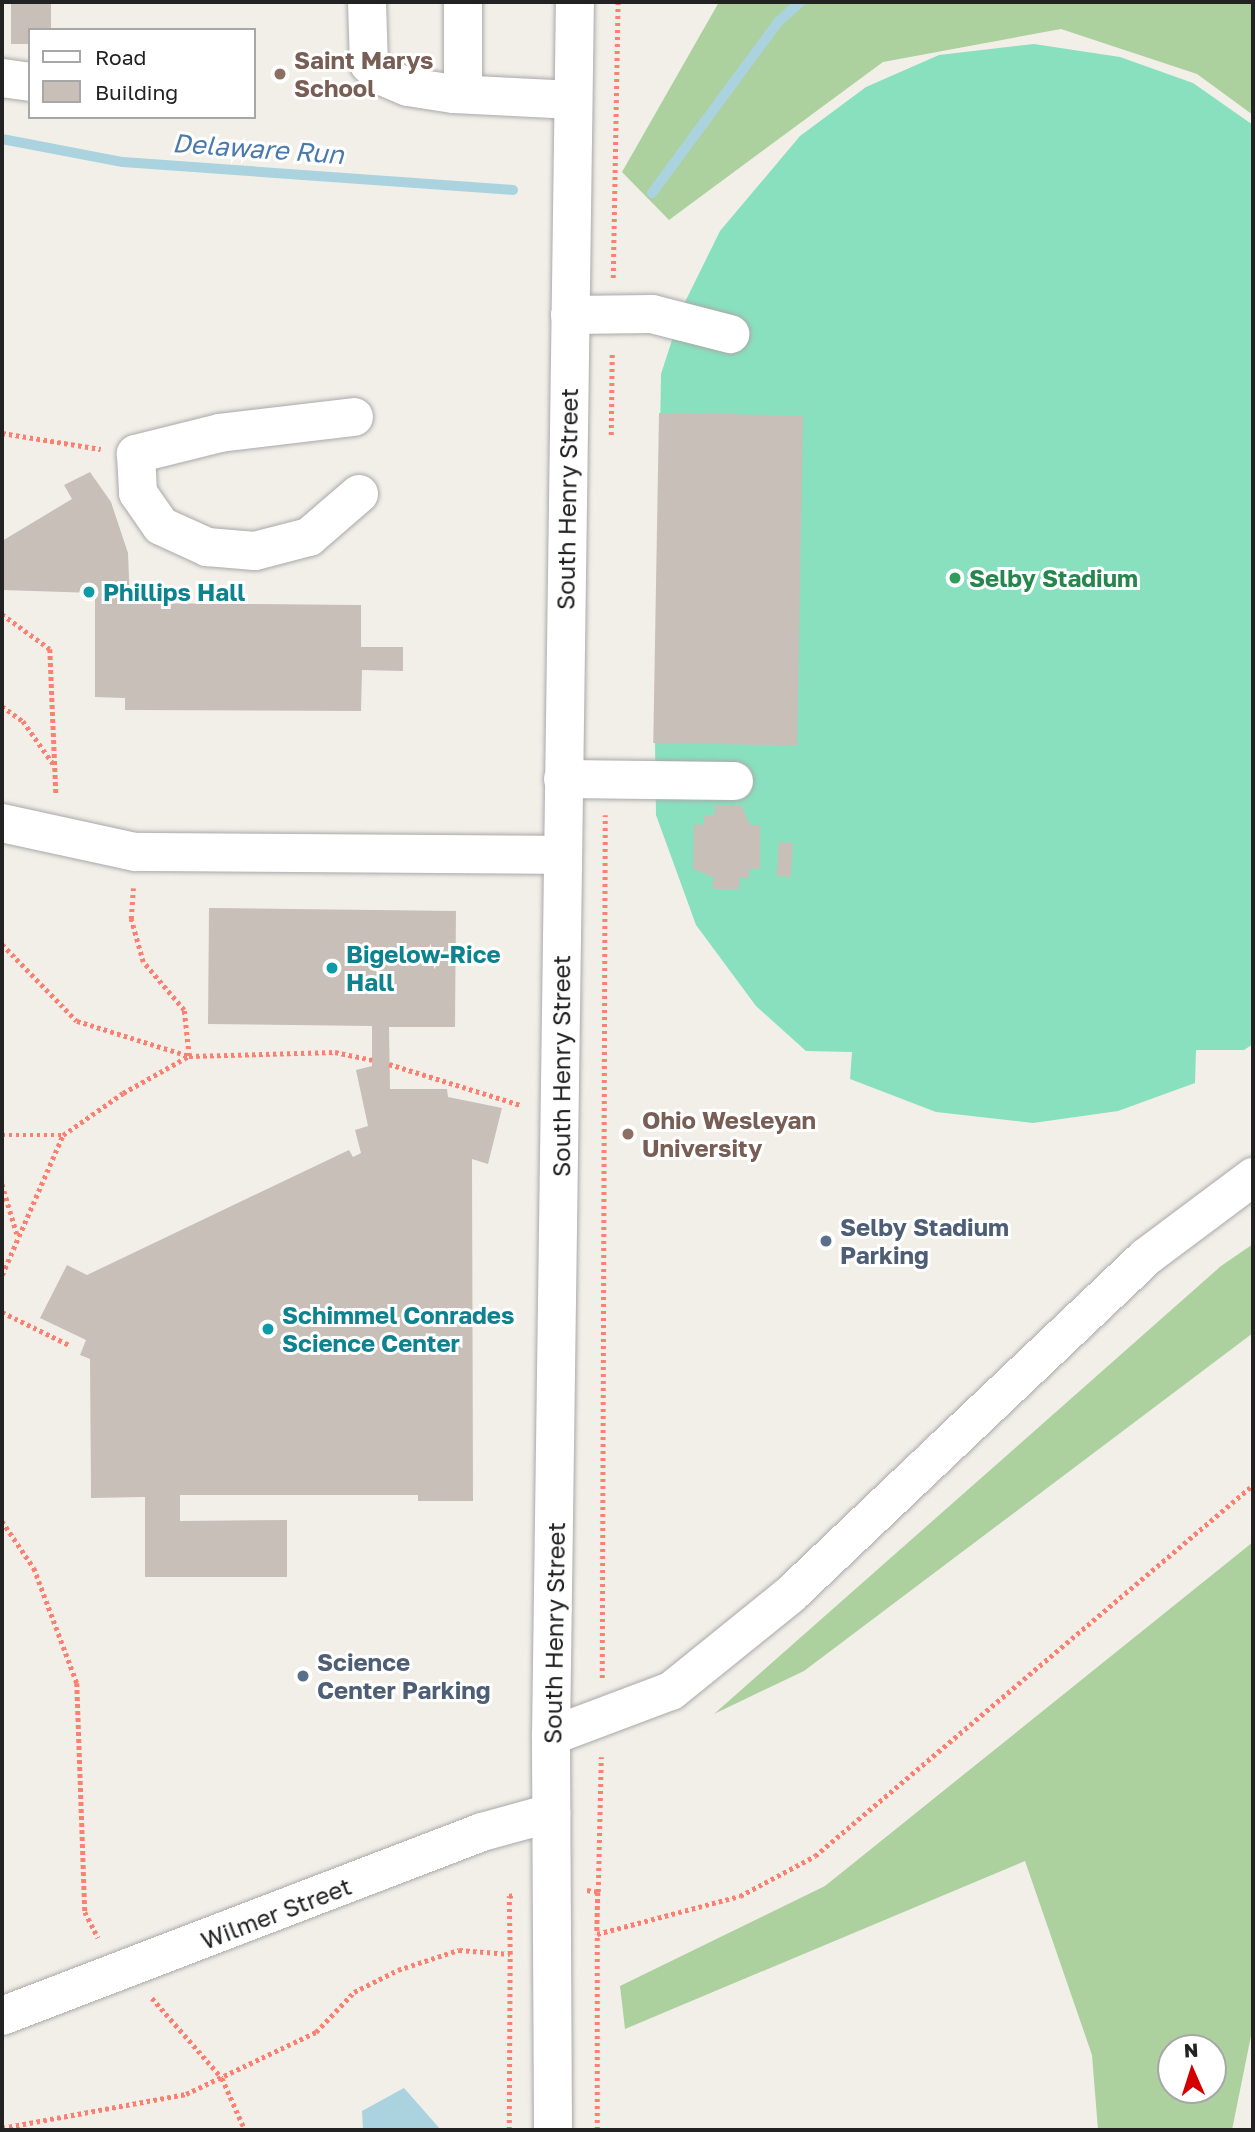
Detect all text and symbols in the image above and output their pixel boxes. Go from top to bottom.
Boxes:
legend [28,28,256,119]
text: Road [95,44,146,70]
place label: Saint Marys School [294,46,434,102]
marker: Saint Marys School [272,66,288,82]
text: Building [95,79,178,105]
water label: Delaware Run [171,127,345,171]
street label: South Henry Street [551,388,583,610]
place label: Selby Stadium [969,564,1138,592]
marker: Selby Stadium [947,570,963,586]
place label: Phillips Hall [103,578,245,606]
marker: Phillips Hall [81,584,97,600]
place label: Bigelow-Rice Hall [346,940,501,996]
street label: South Henry Street [547,955,575,1177]
marker: Bigelow-Rice Hall [324,960,340,976]
place label: Ohio Wesleyan University [642,1106,816,1162]
marker: Ohio Wesleyan University [620,1126,636,1142]
place label: Selby Stadium Parking [840,1213,1009,1269]
marker: Selby Stadium Parking [818,1233,834,1249]
place label: Schimmel Conrades Science Center [282,1301,514,1357]
marker: Schimmel Conrades Science Center [260,1321,276,1337]
street label: South Henry Street [538,1522,570,1744]
place label: Science Center Parking [317,1648,491,1704]
marker: Science Center Parking [295,1668,311,1684]
street label: Wilmer Street [197,1871,355,1955]
north arrow [1157,2034,1227,2104]
text: N [1183,2038,1199,2061]

